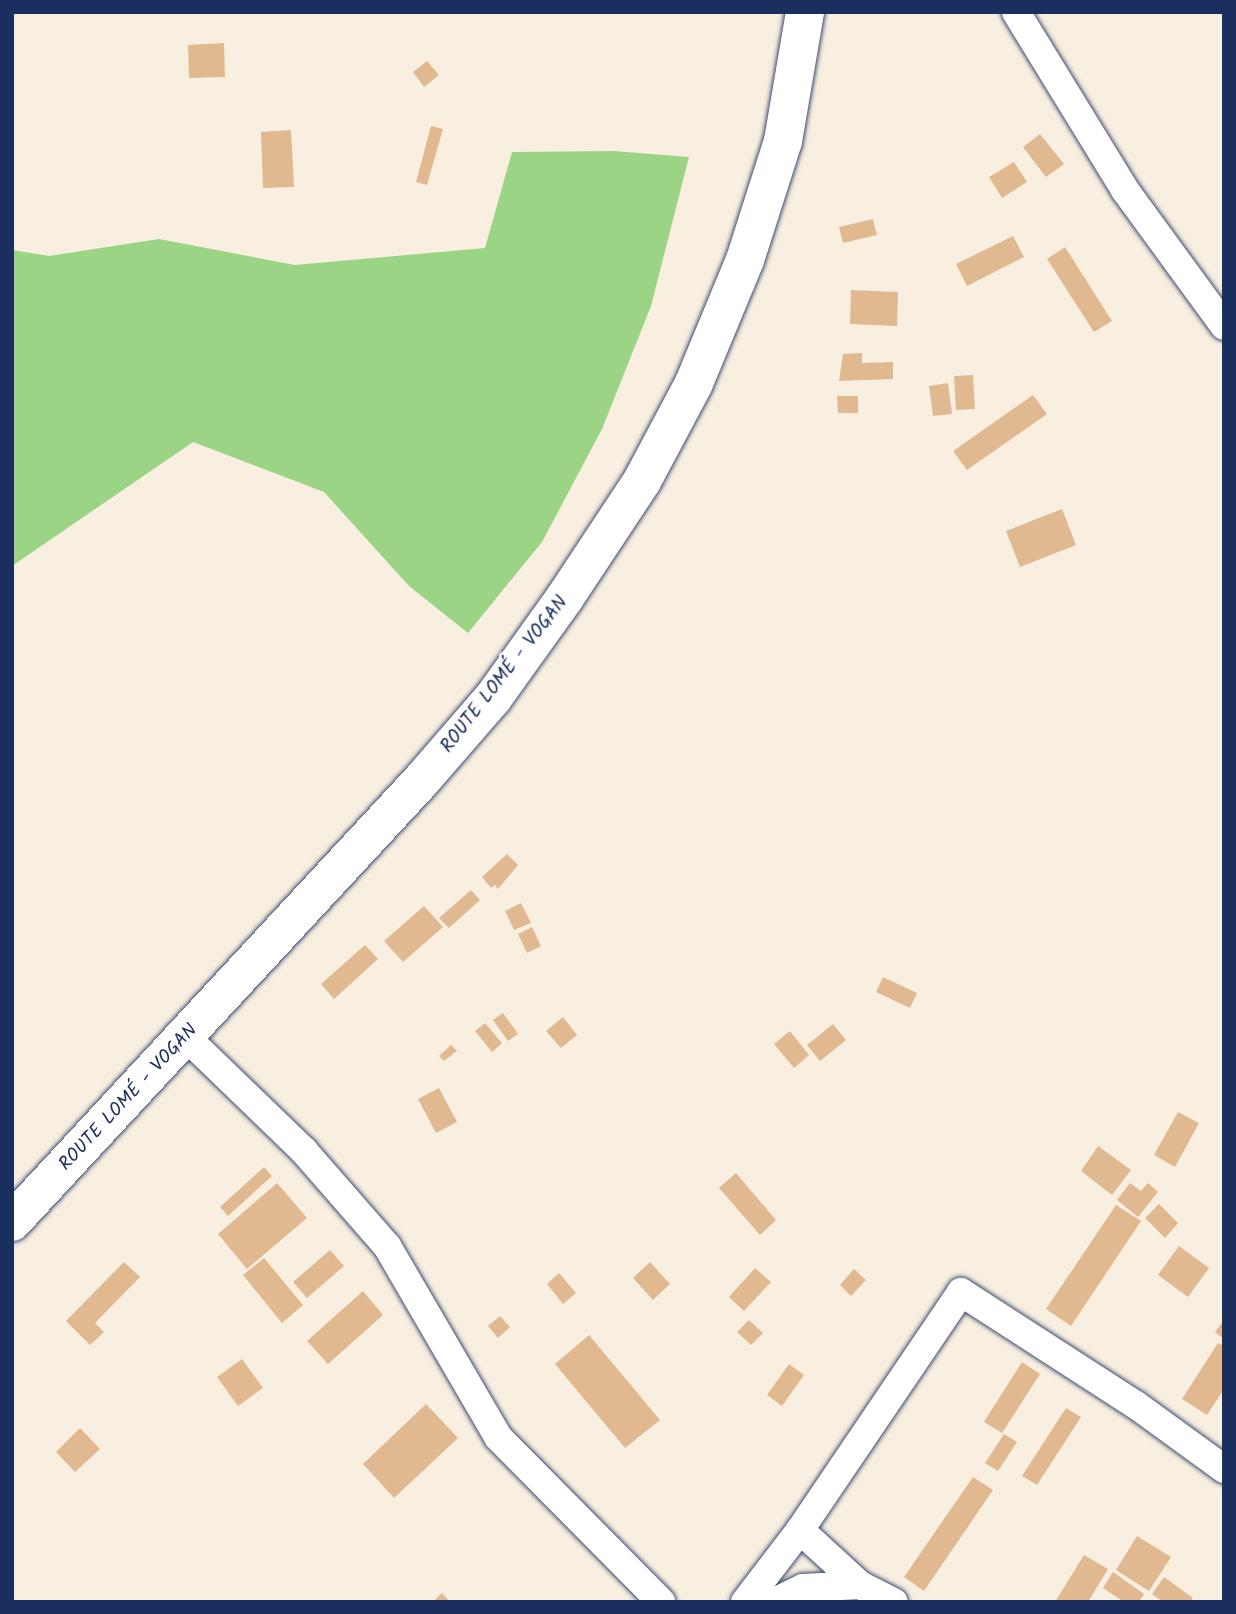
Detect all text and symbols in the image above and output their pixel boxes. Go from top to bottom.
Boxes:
street label: ROUTE LOMÉ - VOGAN [437,592,573,758]
street label: ROUTE LOMÉ - VOGAN [55,1020,203,1176]

